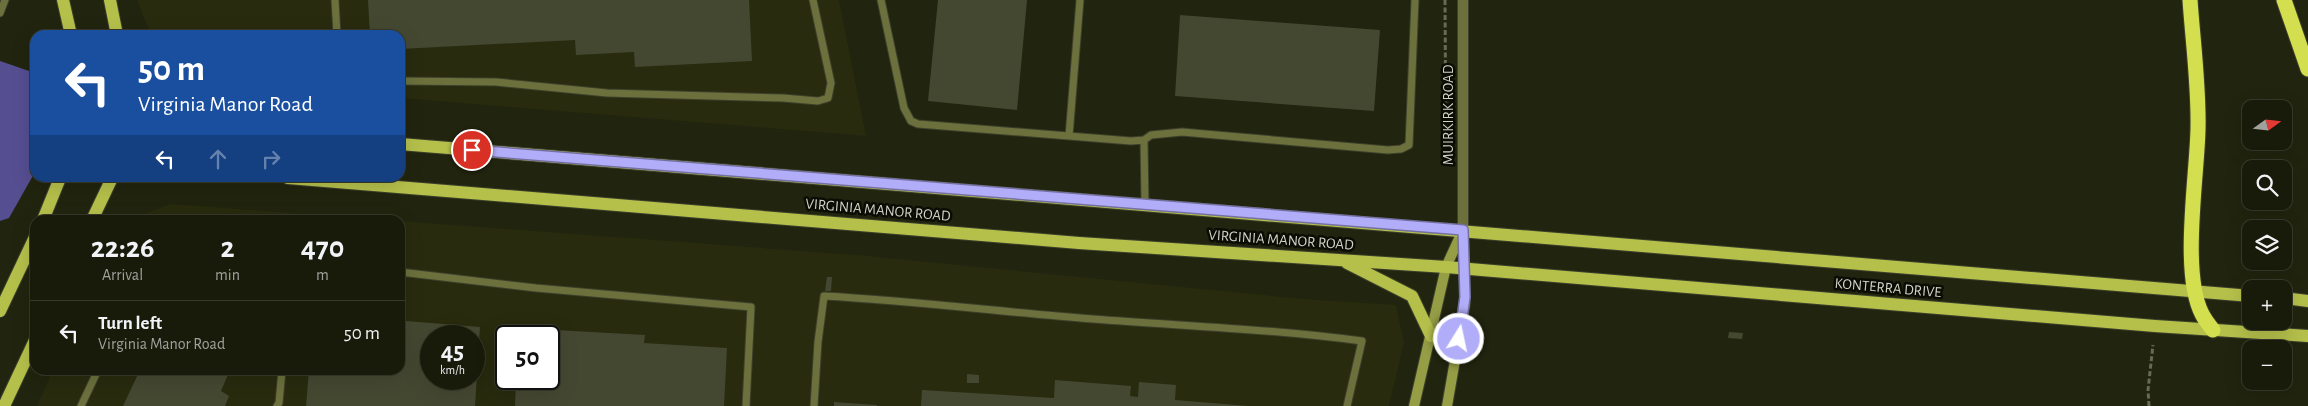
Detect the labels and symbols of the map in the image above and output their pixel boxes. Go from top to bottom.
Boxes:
street label: MUIRKIRK ROAD [1441,64,1456,165]
north arrow [2242,100,2292,150]
pin [451,129,493,171]
street label: VIRGINIA MANOR ROAD [805,196,952,224]
street label: VIRGINIA MANOR ROAD [1208,227,1355,253]
street label: KONTERRA DRIVE [1834,276,1942,300]
position arrow [1432,312,1484,364]
speed limit sign: 50 [495,325,560,390]

